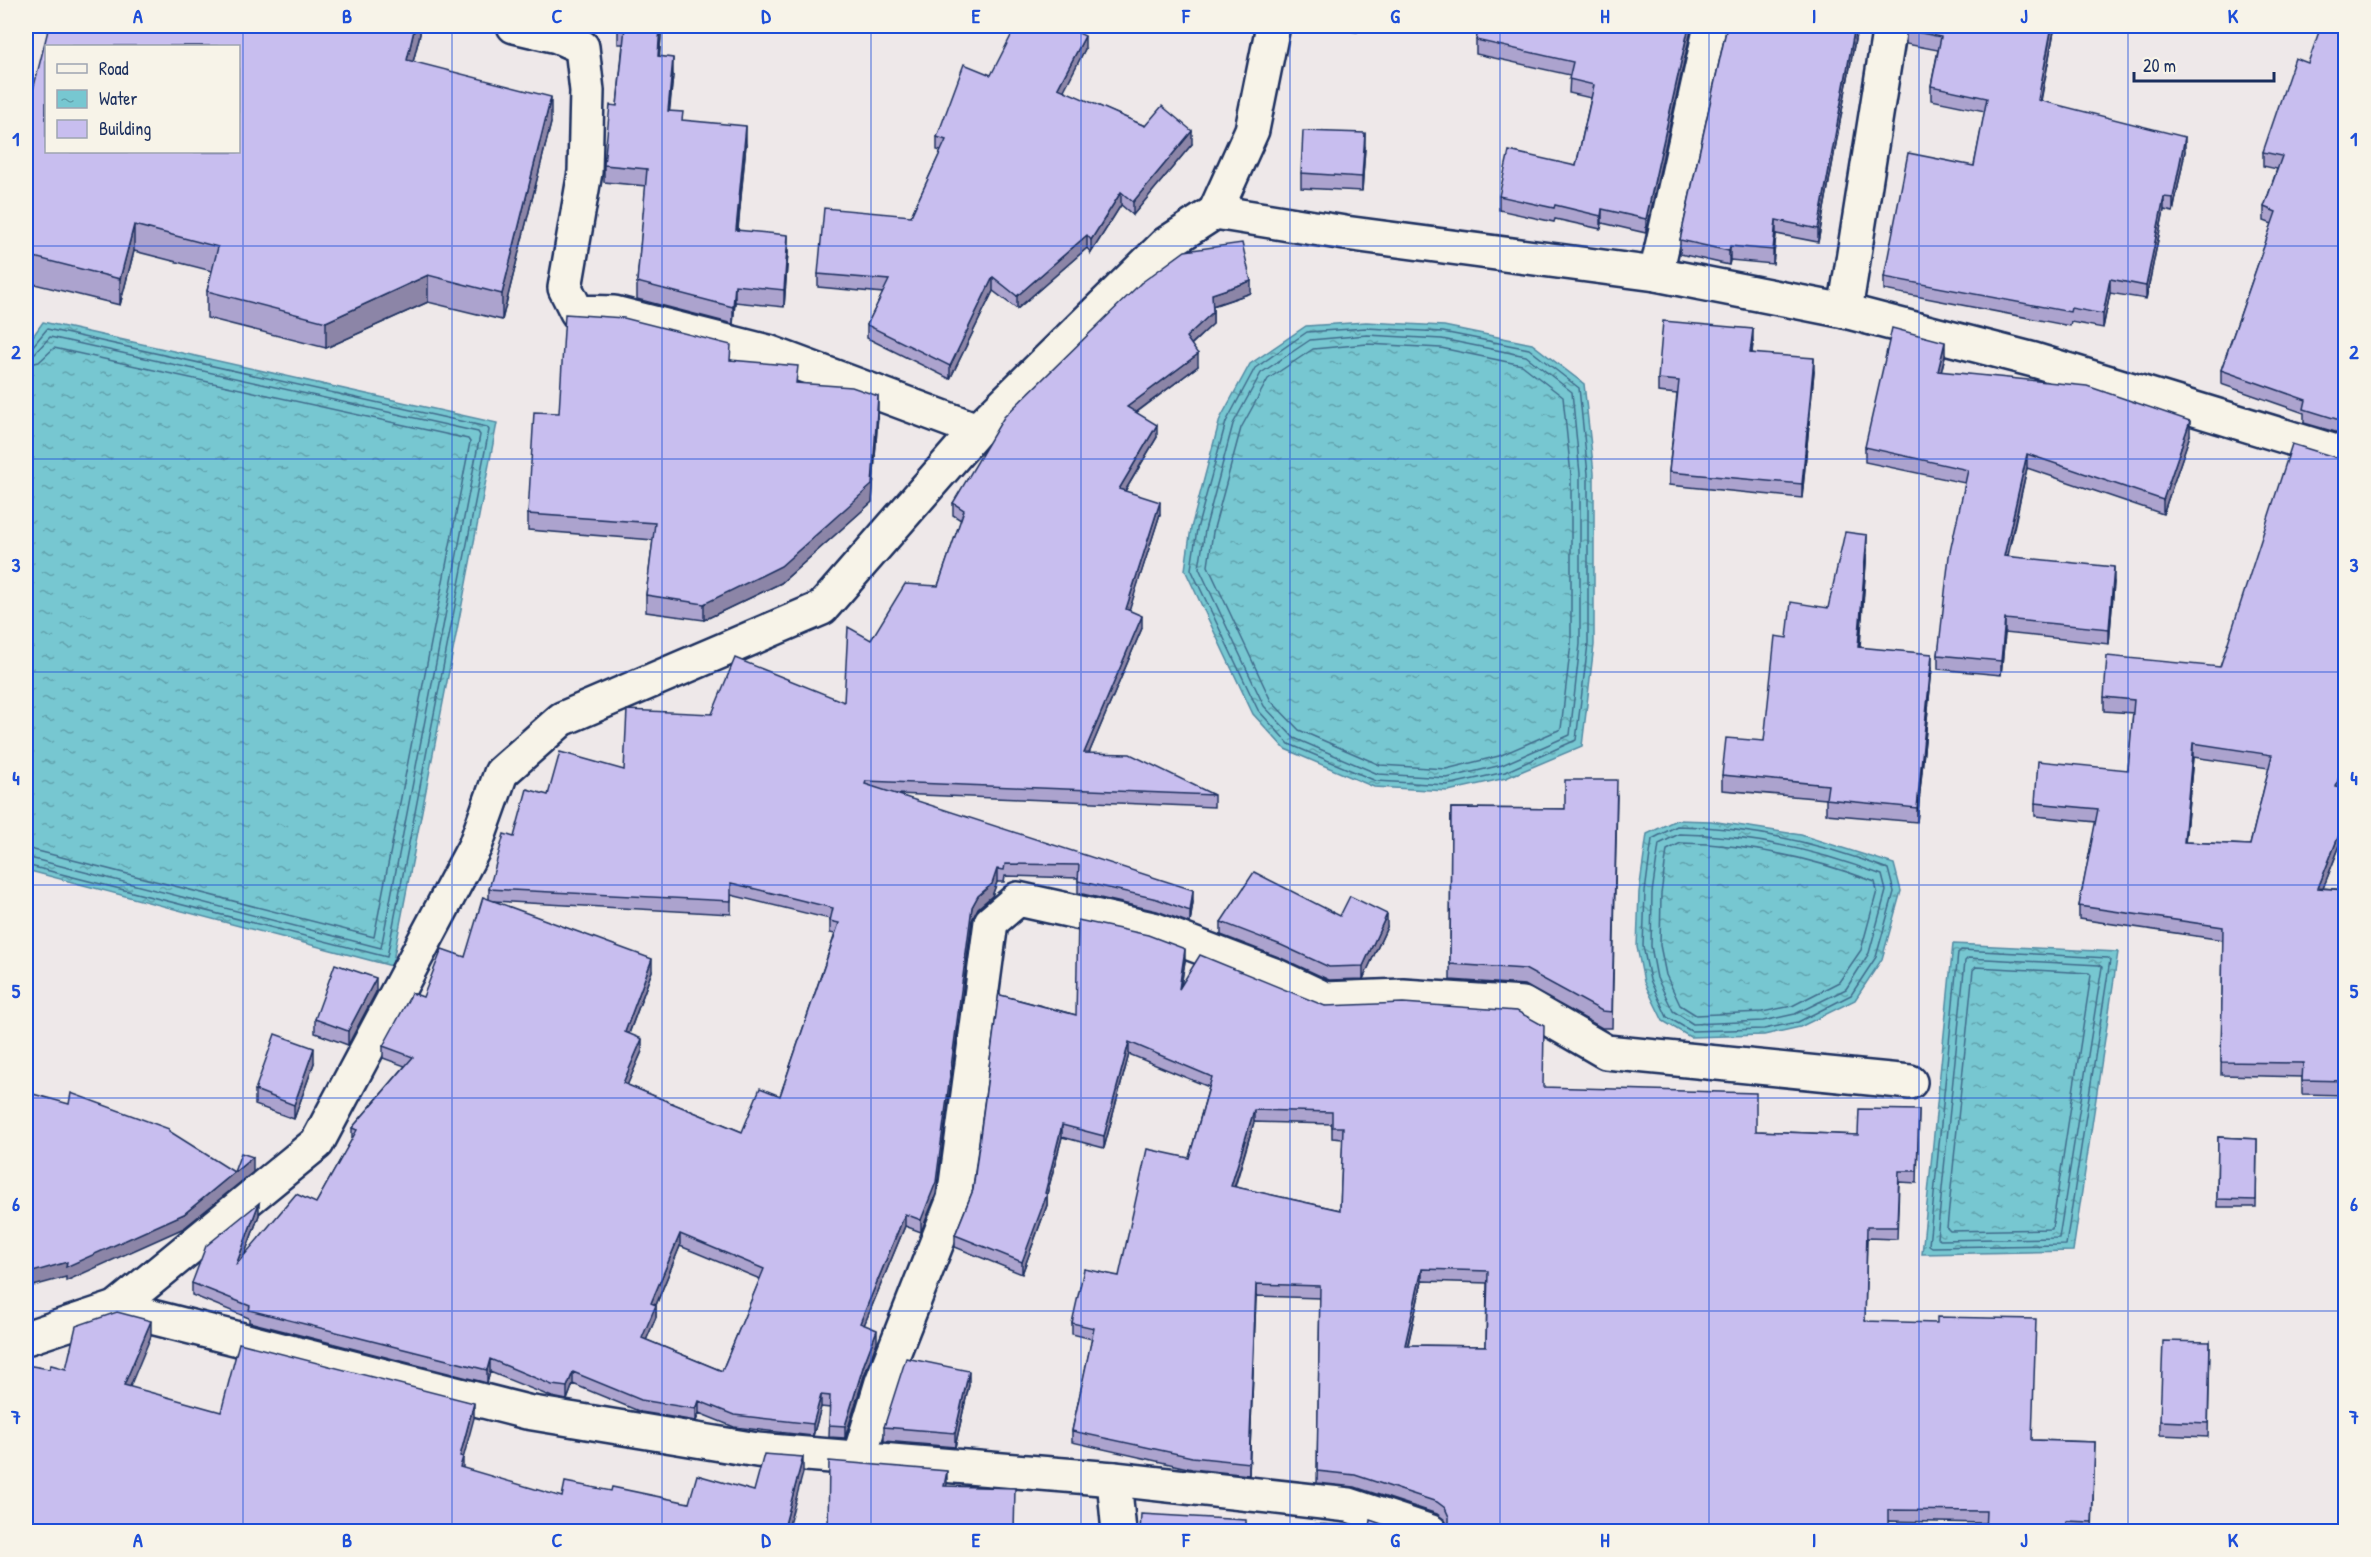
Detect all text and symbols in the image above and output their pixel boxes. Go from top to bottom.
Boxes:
text: A [133,2,143,29]
text: B [342,2,352,29]
text: C [552,2,563,29]
text: D [761,2,771,29]
text: E [972,2,981,29]
text: F [1181,2,1191,29]
text: G [1390,2,1400,29]
text: H [1600,2,1610,29]
text: I [1812,2,1816,29]
text: J [2020,2,2028,29]
text: K [2228,2,2239,29]
legend [45,45,240,153]
scale bar [2134,45,2274,83]
text: 20 m [2143,53,2176,78]
text: Road [99,56,129,81]
text: Water [99,86,137,111]
text: Building [99,116,151,141]
text: 1 [12,125,20,152]
text: 1 [2350,125,2358,152]
text: 2 [11,338,21,365]
text: 2 [2349,338,2359,365]
text: 3 [12,551,21,578]
text: 3 [2350,551,2359,578]
text: 4 [12,764,20,791]
text: 4 [2350,764,2358,791]
text: 5 [12,977,21,1004]
text: 5 [2350,977,2359,1004]
text: 6 [12,1190,20,1217]
text: 6 [2350,1190,2358,1217]
text: 7 [10,1403,21,1430]
text: 7 [2348,1403,2359,1430]
text: A [133,1526,143,1553]
text: B [342,1526,352,1553]
text: C [552,1526,563,1553]
text: D [761,1526,771,1553]
text: E [972,1526,981,1553]
text: F [1181,1526,1191,1553]
text: G [1390,1526,1400,1553]
text: H [1600,1526,1610,1553]
text: I [1812,1526,1816,1553]
text: J [2020,1526,2028,1553]
text: K [2228,1526,2239,1553]

